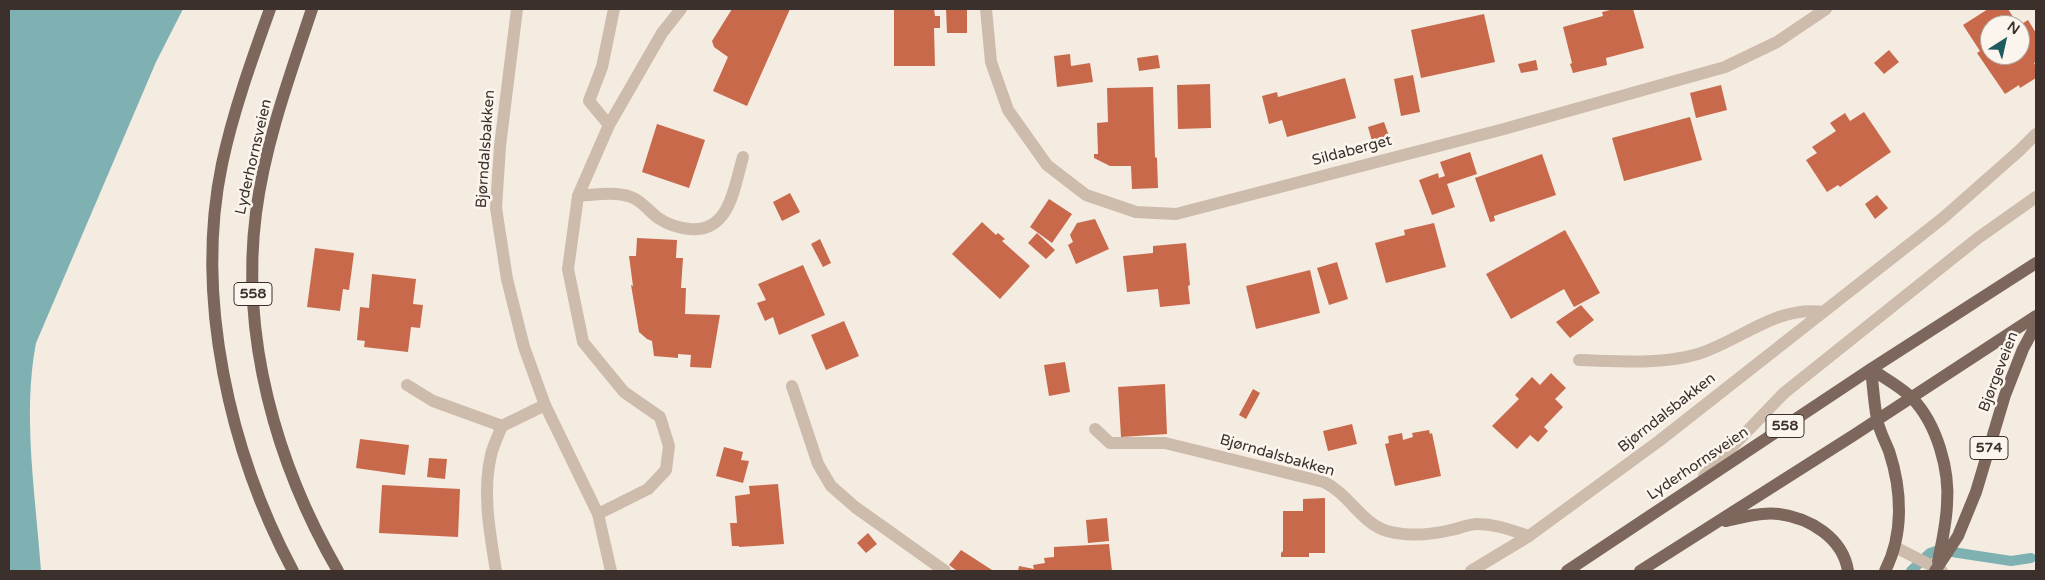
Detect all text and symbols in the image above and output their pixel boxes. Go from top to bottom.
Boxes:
north arrow [1980,15,2030,65]
text: N [2004,18,2023,38]
street label: Bjørndalsbakken [473,89,499,209]
street label: Lyderhornsveien [232,97,276,217]
street label: Sildaberget [1310,132,1394,170]
road number: 558 [234,282,272,306]
street label: Bjørgeveien [1975,329,2023,415]
street label: Bjørndalsbakken [1615,369,1719,457]
road number: 558 [1766,414,1804,438]
street label: Lyderhornsveien [1644,423,1752,505]
street label: Bjørndalsbakken [1217,431,1337,481]
road number: 574 [1970,436,2008,459]

